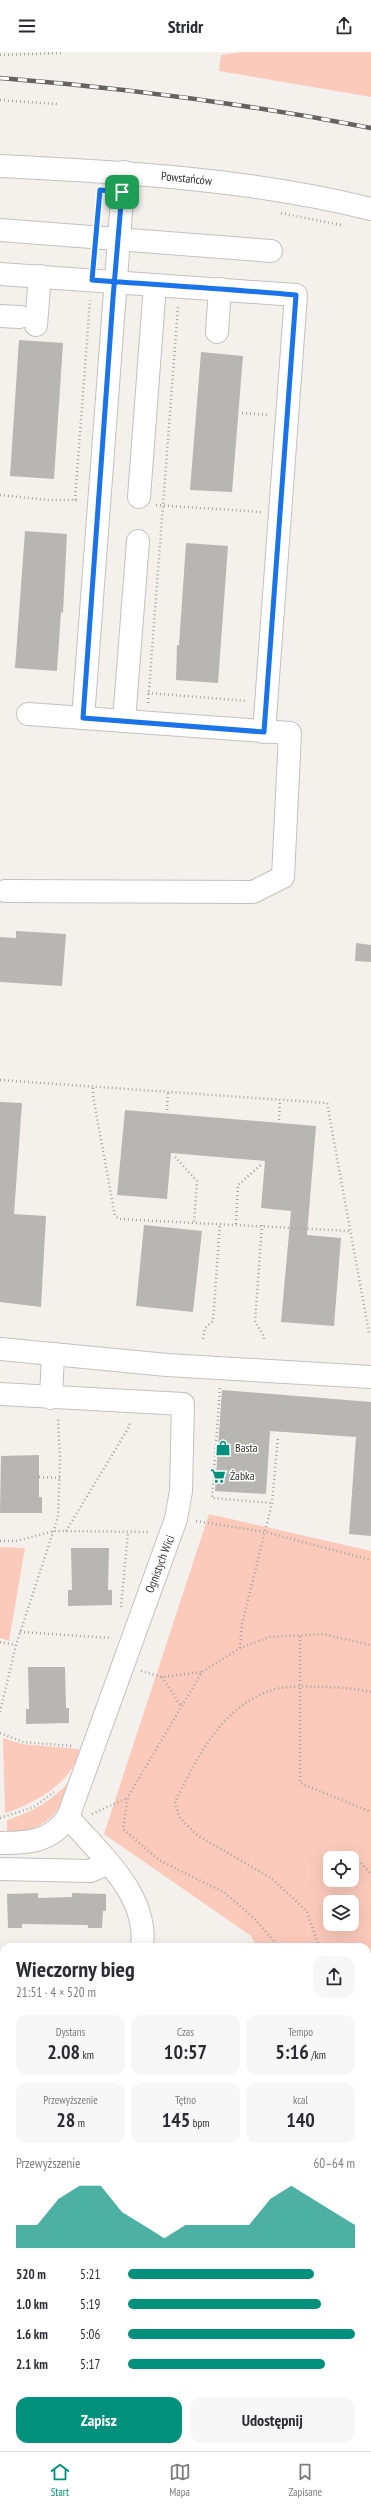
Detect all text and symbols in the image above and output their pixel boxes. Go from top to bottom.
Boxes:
icon: menu [16,15,38,37]
text: Stridr [168,15,203,38]
icon: share [333,15,355,37]
street label: Powstańców [161,168,214,188]
pin [105,175,139,209]
icon: arrive [111,181,133,203]
shop icon: Basta [214,1439,232,1457]
place label: Basta [235,1440,258,1455]
supermarket icon: Żabka [209,1467,227,1485]
place label: Żabka [230,1468,255,1483]
street label: Ognistych Wici [142,1533,177,1595]
map controls [323,1851,359,1931]
button: locate [323,1851,359,1887]
button: layers [323,1895,359,1931]
text: Wieczorny bieg [16,1955,135,1983]
button: share [313,1956,355,1998]
text: 21:51 · 4 × 520 m [16,1984,96,2001]
text: Dystans [56,2025,85,2039]
text: Czas [177,2025,194,2039]
text: Tempo [288,2025,313,2039]
text: 2.08 [47,2039,80,2065]
text: 10:57 [164,2039,207,2065]
text: 5:16 [275,2039,309,2065]
text: km [80,2048,94,2062]
text: /km [309,2048,326,2062]
text: Przewyższenie [43,2093,98,2107]
text: Tętno [175,2093,196,2107]
text: kcal [293,2093,308,2107]
text: 28 [56,2107,75,2133]
text: 145 [162,2107,190,2133]
text: 140 [286,2107,315,2133]
text: m [75,2116,85,2130]
text: bpm [190,2116,209,2130]
text: Przewyższenie [16,2155,80,2172]
text: 60–64 m [313,2155,355,2172]
text: 520 m [16,2266,46,2283]
text: 5:21 [80,2266,100,2283]
text: 1.0 km [16,2296,48,2313]
text: 5:19 [80,2296,100,2313]
text: 1.6 km [16,2326,48,2343]
text: 5:06 [80,2326,100,2343]
text: 2.1 km [16,2356,48,2373]
text: 5:17 [80,2356,100,2373]
button: Zapisz [16,2397,182,2443]
button: Udostępnij [190,2397,355,2443]
tab: Start [49,2461,71,2499]
tab: Mapa [169,2461,191,2499]
tab: Zapisane [288,2461,322,2499]

